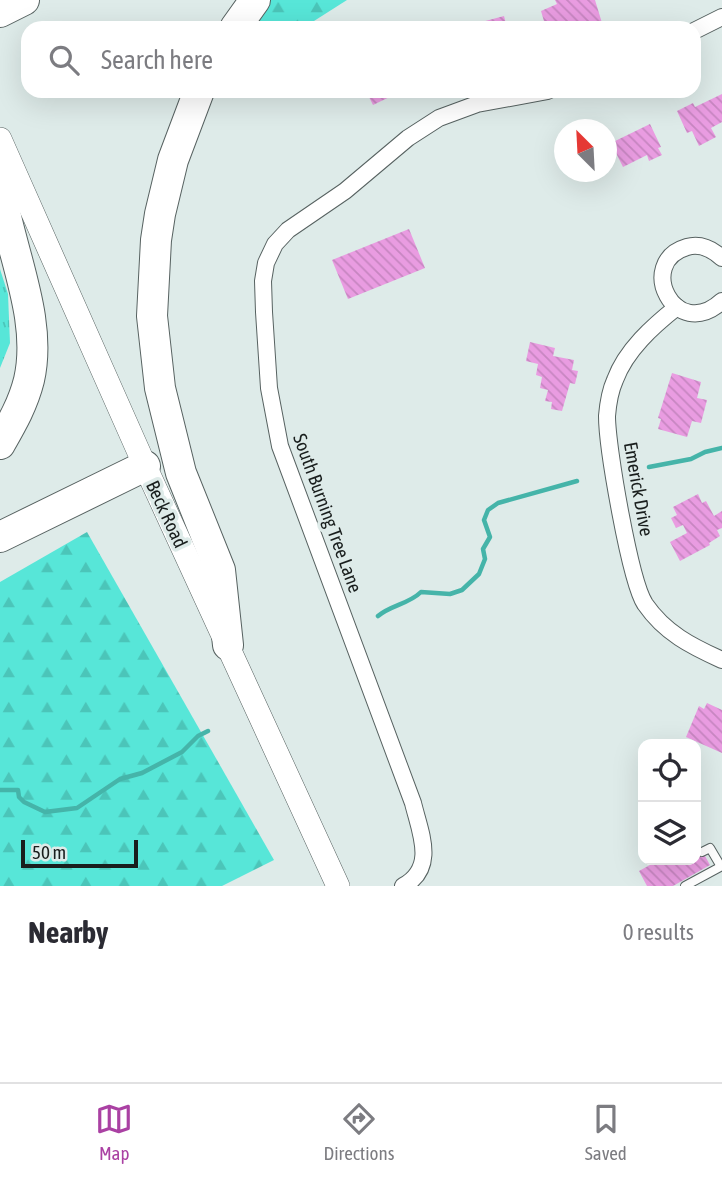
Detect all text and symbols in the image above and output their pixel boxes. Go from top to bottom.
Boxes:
search box [21,21,701,98]
icon: search [45,41,83,79]
text: Search here [101,45,213,75]
north arrow [554,119,617,182]
street label: South Burning Tree Lane [289,431,367,595]
street label: Emerick Drive [620,440,658,538]
street label: Beck Road [142,477,192,551]
map controls [638,739,701,865]
button: locate [638,739,701,802]
button: layers [638,802,701,865]
scale bar [21,837,138,869]
text: 50 m [32,841,66,863]
text: Nearby [28,915,108,949]
text: 0 results [623,919,694,945]
tab: Map [95,1100,133,1164]
tab: Directions [324,1100,394,1164]
tab: Saved [585,1100,627,1164]

